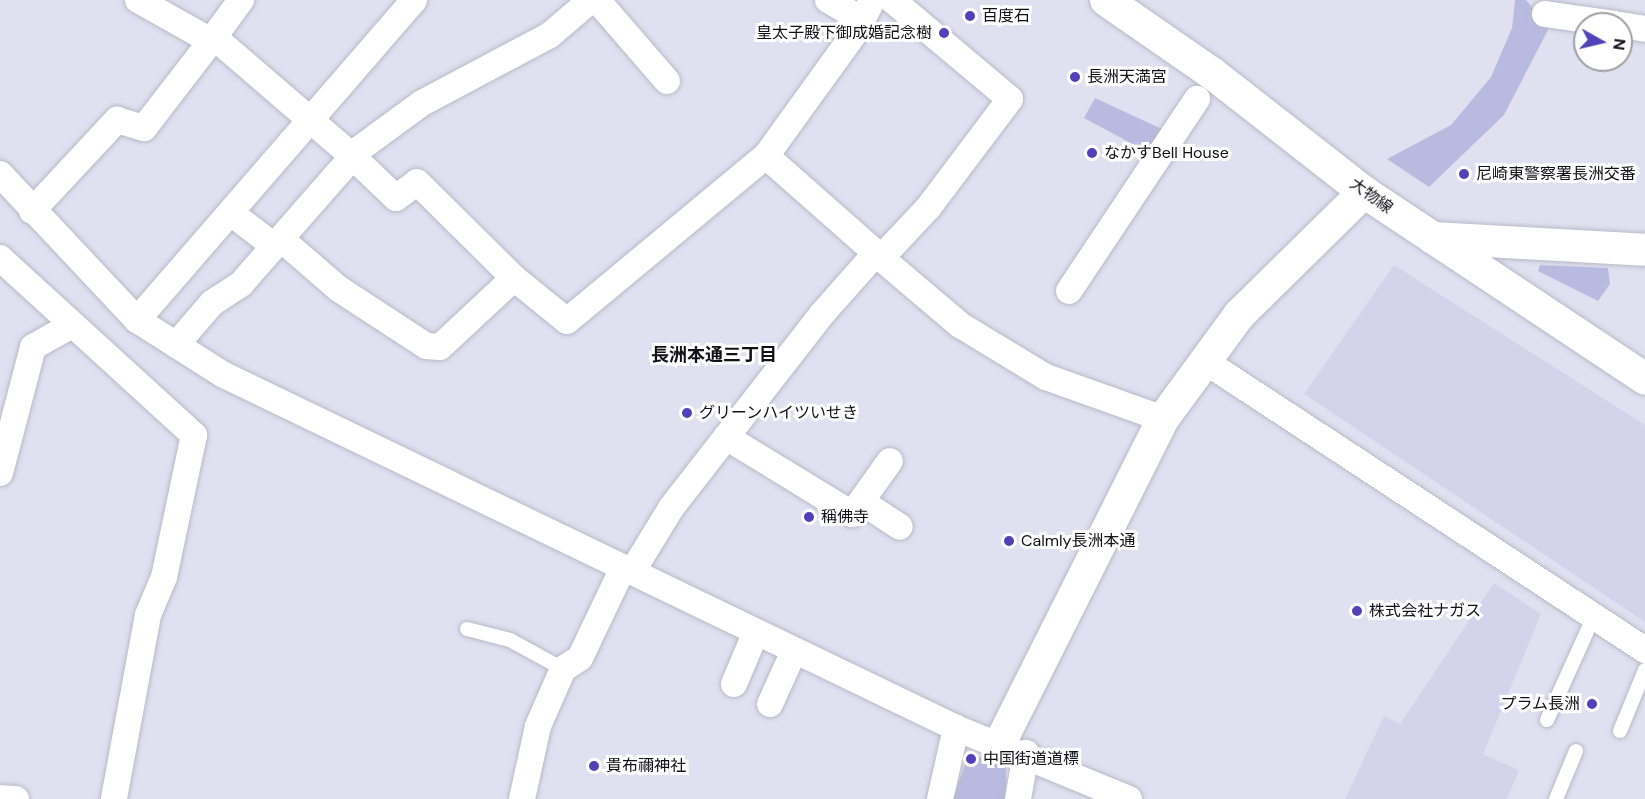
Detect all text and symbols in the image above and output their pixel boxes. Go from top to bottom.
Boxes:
place label: 百度石 [982,6,1030,26]
marker: 百度石 [963,9,977,23]
north arrow [1573,12,1633,72]
place label: 皇太子殿下御成婚記念樹 [756,23,932,43]
marker: 皇太子殿下御成婚記念樹 [937,26,951,40]
text: N [1608,37,1631,52]
place label: 長洲天満宮 [1087,67,1167,87]
marker: 長洲天満宮 [1068,70,1082,84]
place label: なかすBell House [1104,143,1229,163]
marker: なかすBell House [1085,146,1099,160]
place label: 尼崎東警察署長洲交番 [1476,164,1636,184]
marker: 尼崎東警察署長洲交番 [1457,167,1471,181]
street label: 大物線 [1346,174,1396,218]
district label: 長洲本通三丁目 [651,344,777,366]
place label: グリーンハイツいせき [699,403,859,423]
marker: グリーンハイツいせき [680,406,694,420]
place label: 稱佛寺 [821,507,869,527]
marker: 稱佛寺 [802,510,816,524]
place label: Calmly長洲本通 [1021,531,1135,551]
marker: Calmly長洲本通 [1002,534,1016,548]
place label: 株式会社ナガス [1369,601,1481,621]
marker: 株式会社ナガス [1350,604,1364,618]
place label: プラム長洲 [1500,694,1580,714]
marker: プラム長洲 [1585,697,1599,711]
place label: 中国街道道標 [983,749,1079,769]
marker: 中国街道道標 [964,752,978,766]
place label: 貴布禰神社 [606,756,686,776]
marker: 貴布禰神社 [587,759,601,773]

